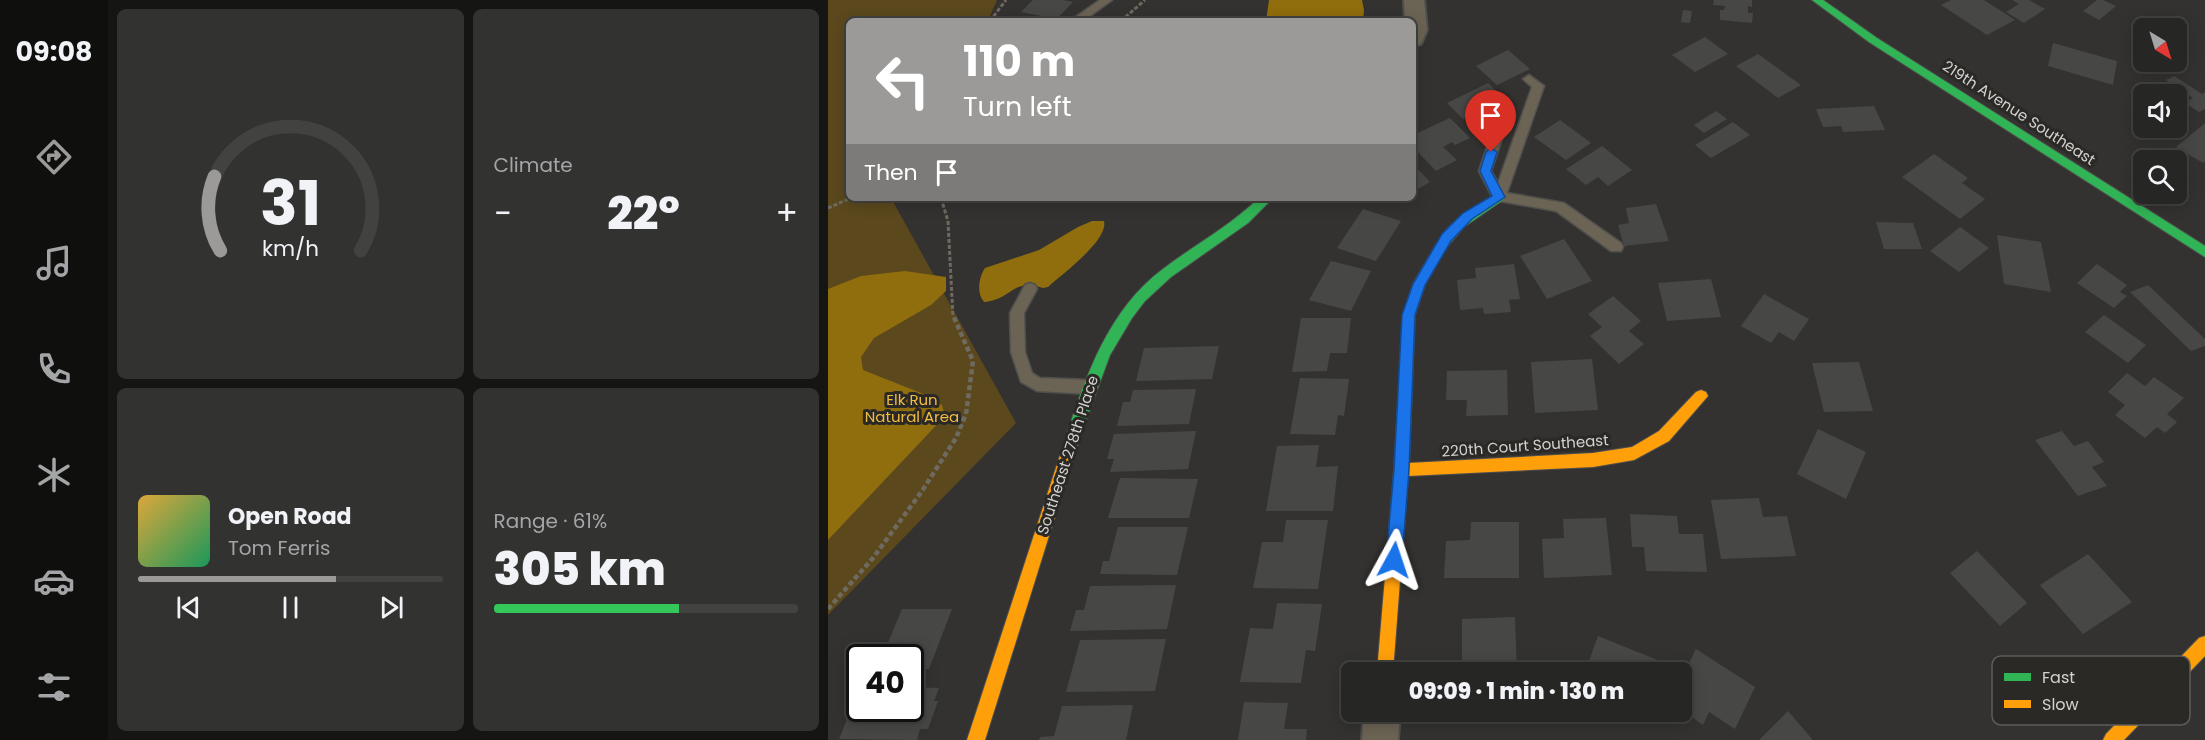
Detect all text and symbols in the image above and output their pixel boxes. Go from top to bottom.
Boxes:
north arrow [2133,18,2187,72]
map controls [2133,18,2187,204]
text: 110 m [963,32,1075,91]
text: 09:08 [16,33,92,70]
icon: left [864,42,942,120]
street label: 219th Avenue Southeast [1939,55,2100,170]
button: sound [2133,84,2187,138]
text: Turn left [963,88,1072,125]
pin [1465,90,1516,152]
icon: arrive [1474,99,1507,132]
icon: directions [33,136,75,178]
button: search [2133,150,2187,204]
text: Climate [494,151,573,179]
icon: arrive [930,156,963,189]
text: Then [864,157,918,188]
text: 31 [260,159,321,247]
text: 22° [607,182,680,245]
text: − [494,190,512,237]
text: + [775,190,798,237]
text: km/h [262,233,319,264]
icon: music [33,242,75,284]
icon: phone [33,348,75,390]
street label: Southeast 278th Place [1032,373,1103,537]
park label: Elk Run Natural Area [865,389,959,427]
street label: 220th Court Southeast [1441,429,1609,462]
icon: climate [33,454,75,496]
text: Open Road [228,501,352,532]
text: Range · 61% [494,507,607,535]
position arrow [1362,528,1426,592]
text: Tom Ferris [228,534,330,562]
text: 305 km [494,538,666,601]
icon: car [33,560,75,602]
icon: previous [172,591,205,624]
icon: pause [274,591,307,624]
icon: next [375,591,408,624]
speed limit sign: 40 [846,644,924,722]
legend [1992,656,2190,725]
icon: filters [33,666,75,708]
text: Fast [2042,666,2075,689]
text: 09:09 · 1 min · 130 m [1409,676,1624,707]
text: Slow [2042,693,2079,716]

